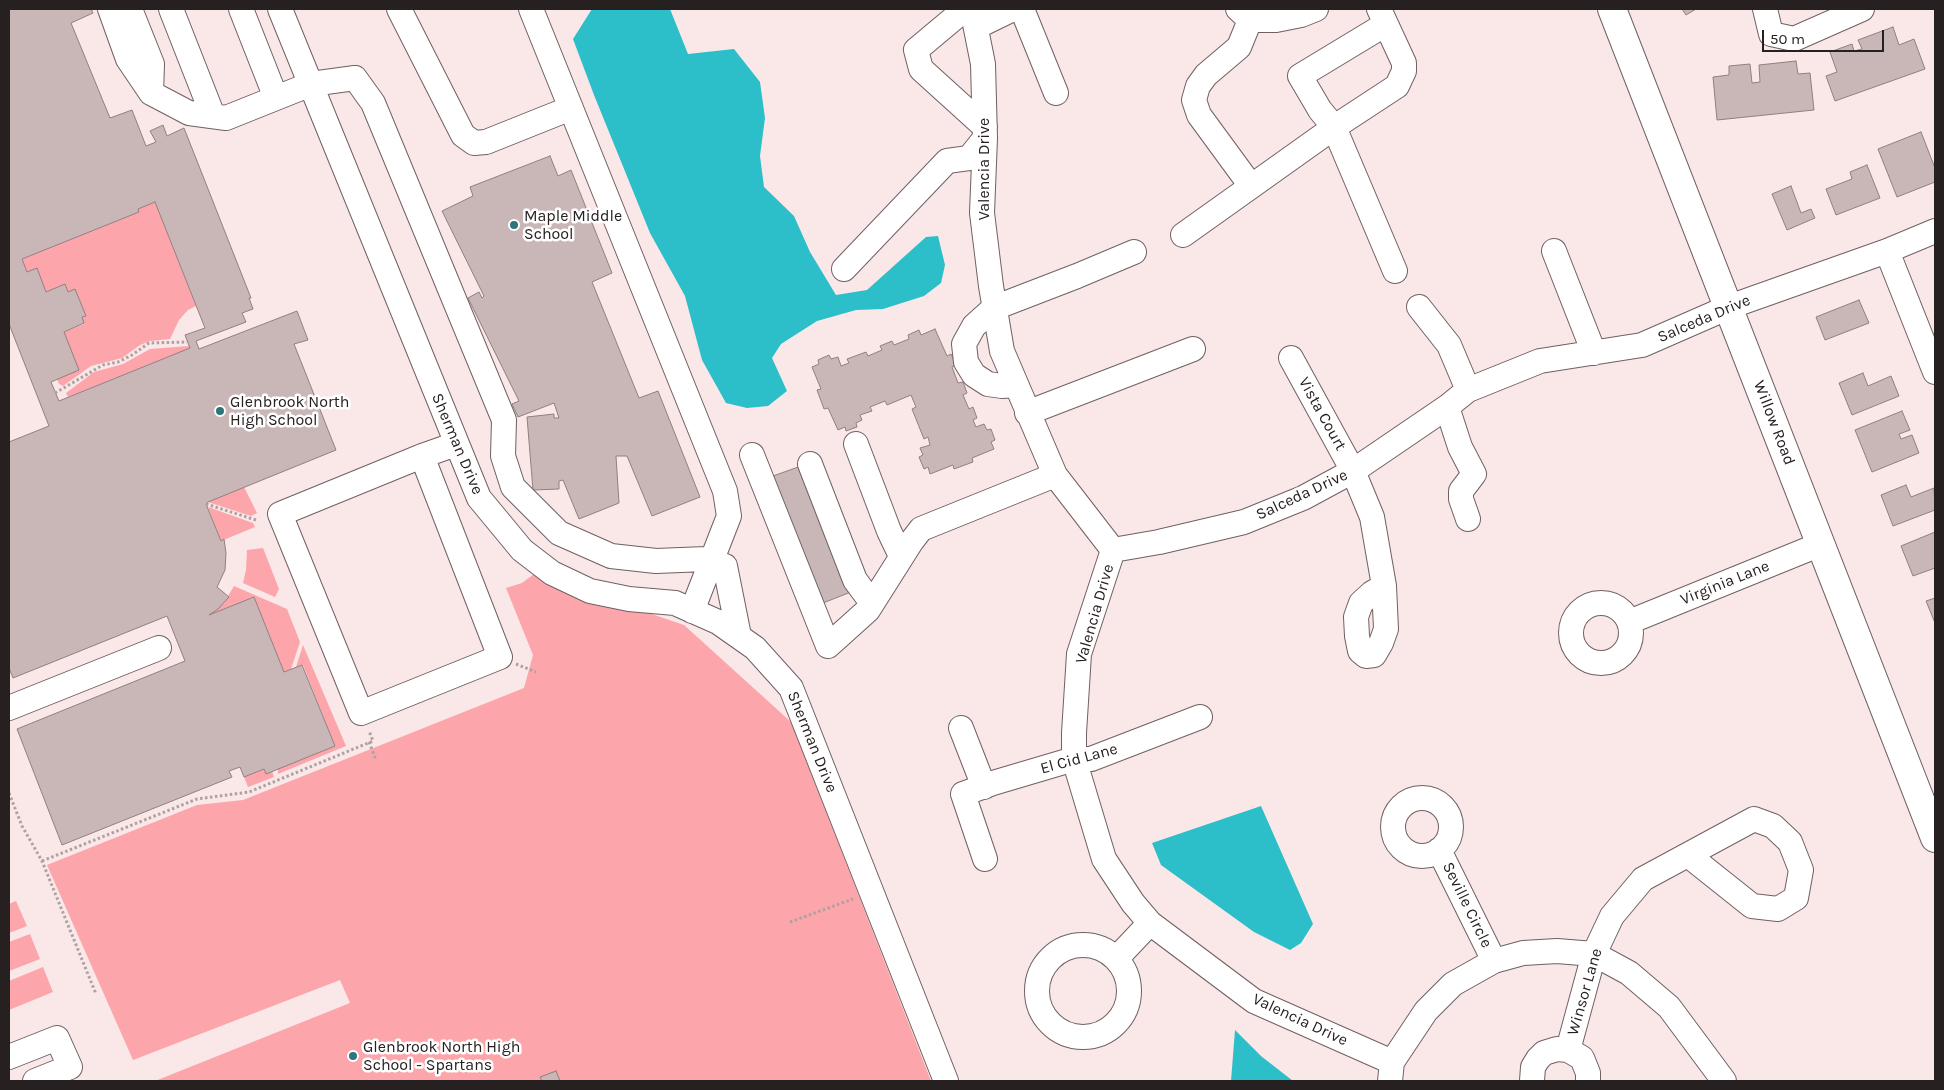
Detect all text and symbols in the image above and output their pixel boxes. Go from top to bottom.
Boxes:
scale bar [1764,20,1886,52]
text: 50 m [1770,30,1805,48]
street label: Valencia Drive [974,118,994,220]
place label: Maple Middle School [524,206,622,244]
marker: Maple Middle School [508,219,520,231]
street label: Salceda Drive [1655,291,1753,347]
street label: Vista Court [1294,374,1350,454]
street label: Willow Road [1749,378,1799,468]
street label: Sherman Drive [427,391,487,497]
place label: Glenbrook North High School [230,392,349,430]
marker: Glenbrook North High School [214,405,226,417]
street label: Salceda Drive [1253,465,1351,525]
street label: Virginia Lane [1678,556,1772,610]
street label: Valencia Drive [1072,562,1118,666]
street label: Sherman Drive [783,688,841,796]
street label: El Cid Lane [1038,739,1120,779]
street label: Seville Circle [1438,859,1496,951]
street label: Winsor Lane [1563,946,1607,1038]
street label: Valencia Drive [1249,990,1351,1050]
place label: Glenbrook North High School - Spartans [363,1037,520,1075]
marker: Glenbrook North High School - Spartans [347,1050,359,1062]

